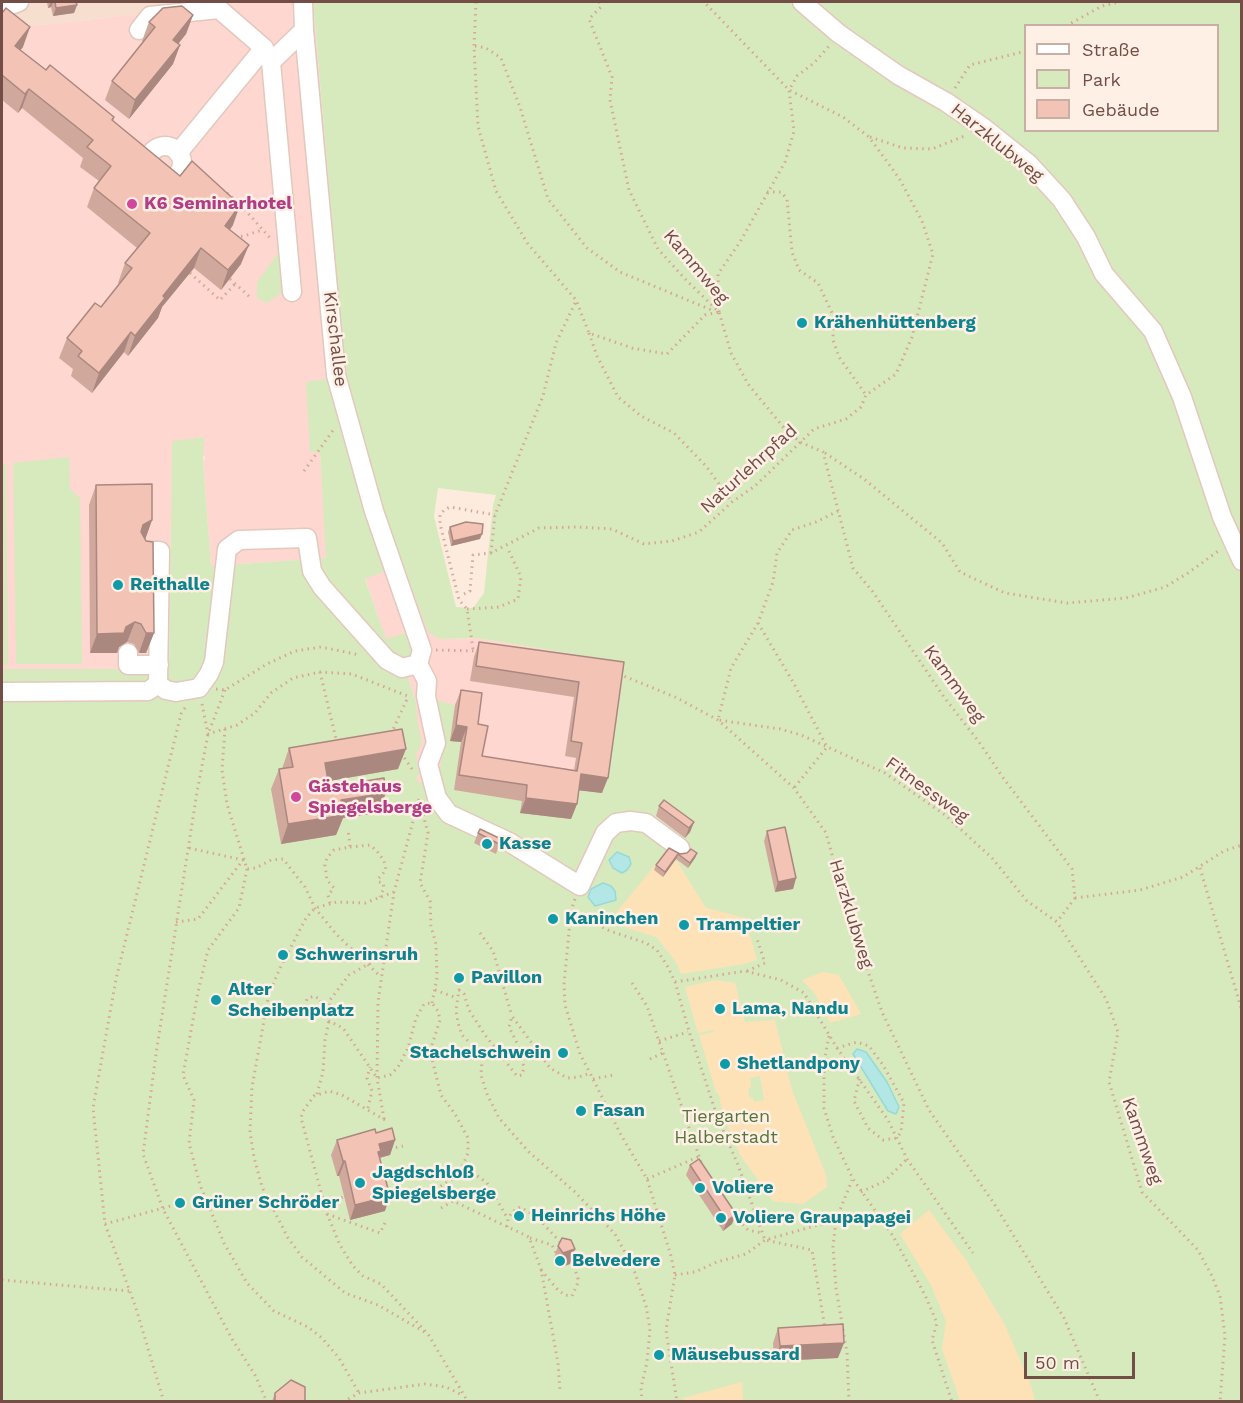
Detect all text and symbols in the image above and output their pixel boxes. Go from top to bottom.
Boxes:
legend [1024,24,1219,132]
text: Straße [1082,39,1140,60]
text: Park [1082,69,1121,90]
street label: Harzklubweg [946,99,1048,187]
text: Gebäude [1082,99,1160,120]
place label: K6 Seminarhotel [144,193,292,215]
marker: K6 Seminarhotel [125,197,139,211]
street label: Kammweg [659,225,733,309]
street label: Kirschallee [318,290,352,388]
place label: Krähenhüttenberg [814,312,976,334]
marker: Krähenhüttenberg [795,316,809,330]
street label: Naturlehrpfad [696,420,802,518]
place label: Reithalle [130,574,210,596]
marker: Reithalle [111,578,125,592]
street label: Kammweg [919,641,989,727]
street label: Fitnessweg [881,752,973,828]
place label: Gästehaus Spiegelsberge [308,776,432,818]
marker: Gästehaus Spiegelsberge [289,790,303,804]
place label: Kasse [499,833,551,855]
marker: Kasse [480,837,494,851]
street label: Harzklubweg [824,857,878,971]
place label: Kaninchen [565,908,658,930]
marker: Kaninchen [546,912,560,926]
place label: Trampeltier [696,914,800,936]
marker: Trampeltier [677,918,691,932]
place label: Schwerinsruh [295,944,418,966]
marker: Schwerinsruh [276,948,290,962]
place label: Pavillon [471,967,542,989]
marker: Pavillon [452,971,466,985]
place label: Alter Scheibenplatz [228,979,354,1022]
marker: Alter Scheibenplatz [209,993,223,1007]
place label: Lama, Nandu [732,998,849,1020]
marker: Lama, Nandu [713,1002,727,1016]
place label: Stachelschwein [410,1042,551,1064]
marker: Stachelschwein [556,1046,570,1060]
place label: Shetlandpony [737,1053,860,1075]
marker: Shetlandpony [718,1057,732,1071]
street label: Kammweg [1117,1095,1167,1187]
place label: Fasan [593,1100,645,1122]
marker: Fasan [574,1104,588,1118]
park label: Tiergarten Halberstadt [674,1106,778,1148]
place label: Jagdschloß Spiegelsberge [372,1162,496,1204]
marker: Jagdschloß Spiegelsberge [353,1176,367,1190]
place label: Voliere [712,1177,774,1199]
marker: Voliere [693,1181,707,1195]
place label: Grüner Schröder [192,1192,339,1214]
marker: Grüner Schröder [173,1196,187,1210]
place label: Heinrichs Höhe [531,1205,666,1227]
place label: Voliere Graupapagei [733,1207,911,1229]
marker: Heinrichs Höhe [512,1209,526,1223]
marker: Voliere Graupapagei [714,1211,728,1225]
place label: Belvedere [572,1250,660,1272]
marker: Belvedere [553,1254,567,1268]
scale bar [1027,1340,1138,1378]
place label: Mäusebussard [671,1344,800,1366]
marker: Mäusebussard [652,1348,666,1362]
text: 50 m [1035,1352,1080,1373]

